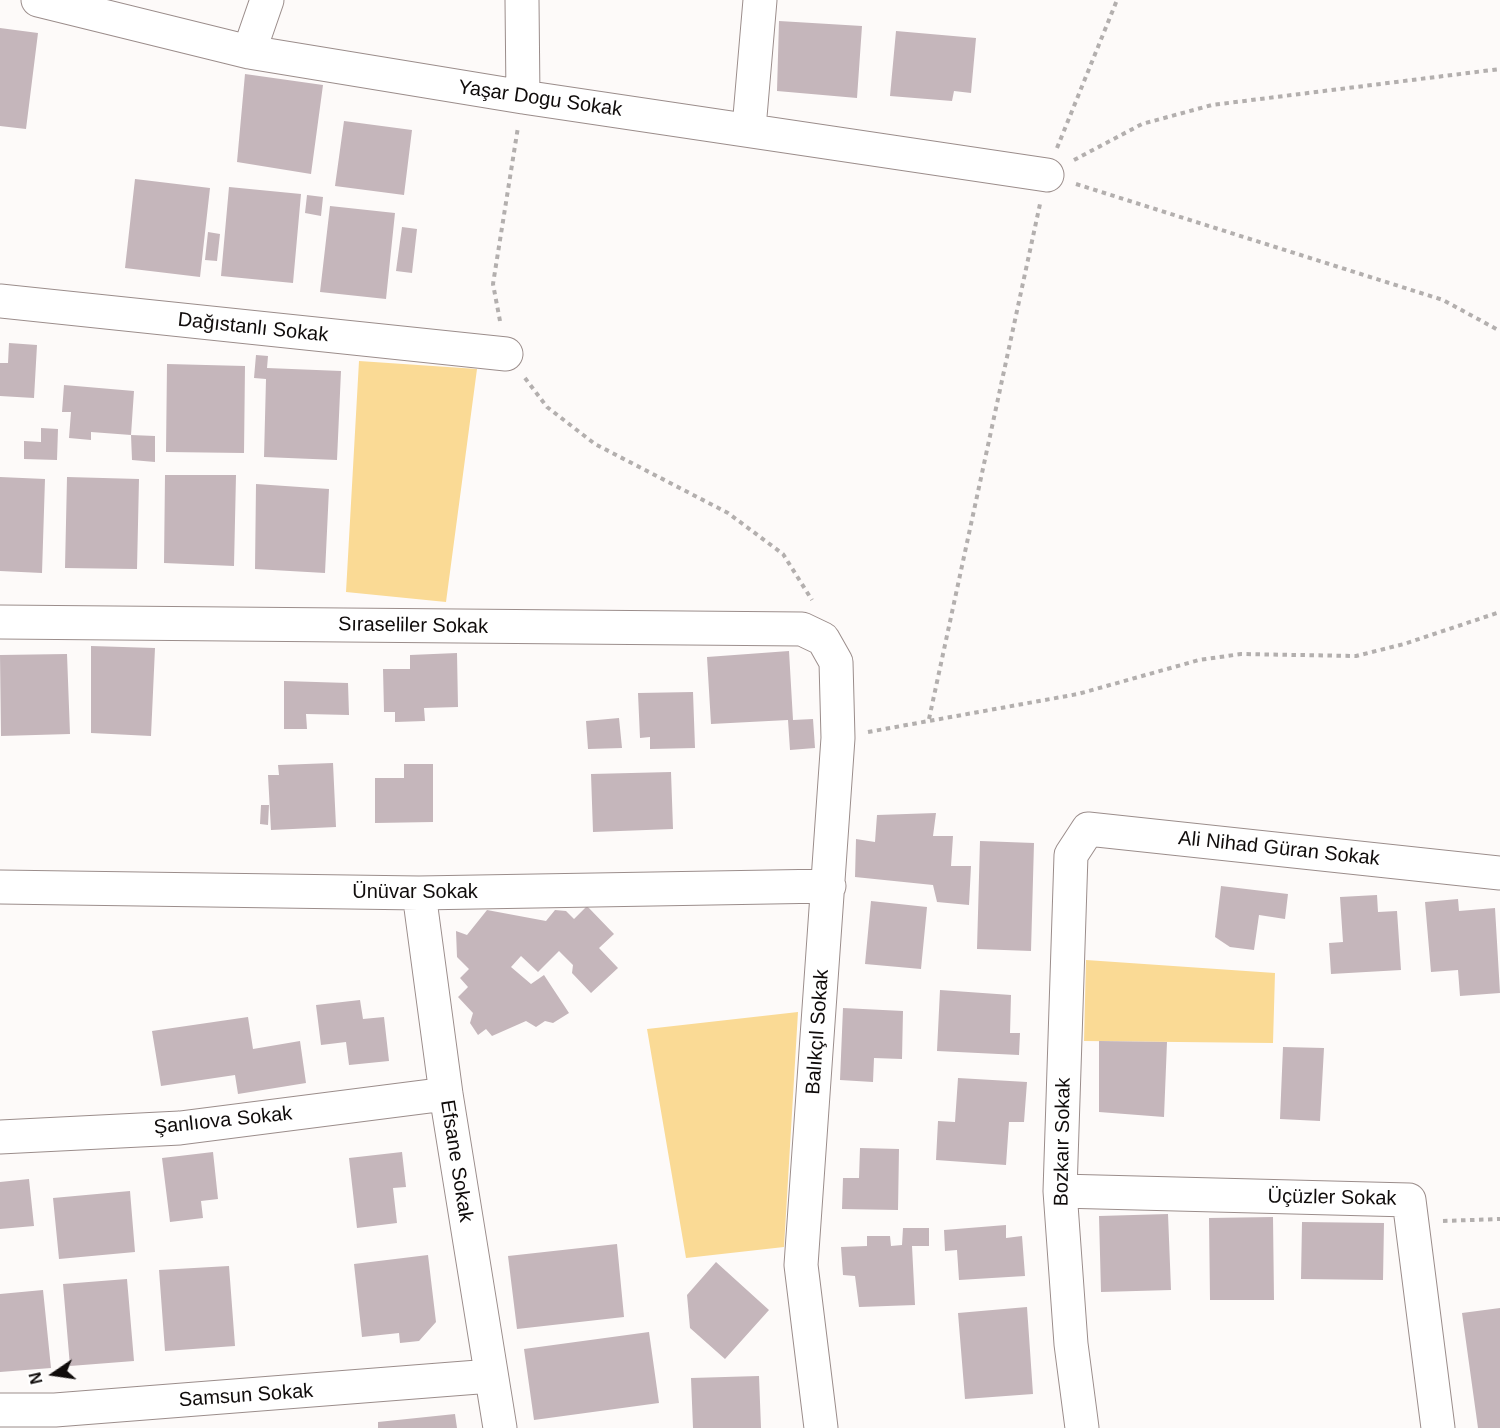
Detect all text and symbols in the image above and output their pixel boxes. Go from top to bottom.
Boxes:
street label: Yaşar Dogu Sokak [456,76,624,122]
street label: Dağıstanlı Sokak [177,308,329,348]
street label: Sıraseliler Sokak [338,613,488,639]
street label: Ali Nihad Güran Sokak [1177,826,1381,872]
street label: Ünüvar Sokak [352,880,478,904]
street label: Balıkçıl Sokak [802,969,834,1095]
street label: Bozkaır Sokak [1050,1077,1076,1207]
street label: Efsane Sokak [434,1098,478,1224]
street label: Şanlıova Sokak [153,1102,293,1140]
street label: Üçüzler Sokak [1267,1185,1397,1211]
north arrow [24,1344,84,1404]
text: N [26,1371,46,1386]
street label: Samsun Sokak [178,1379,314,1413]

